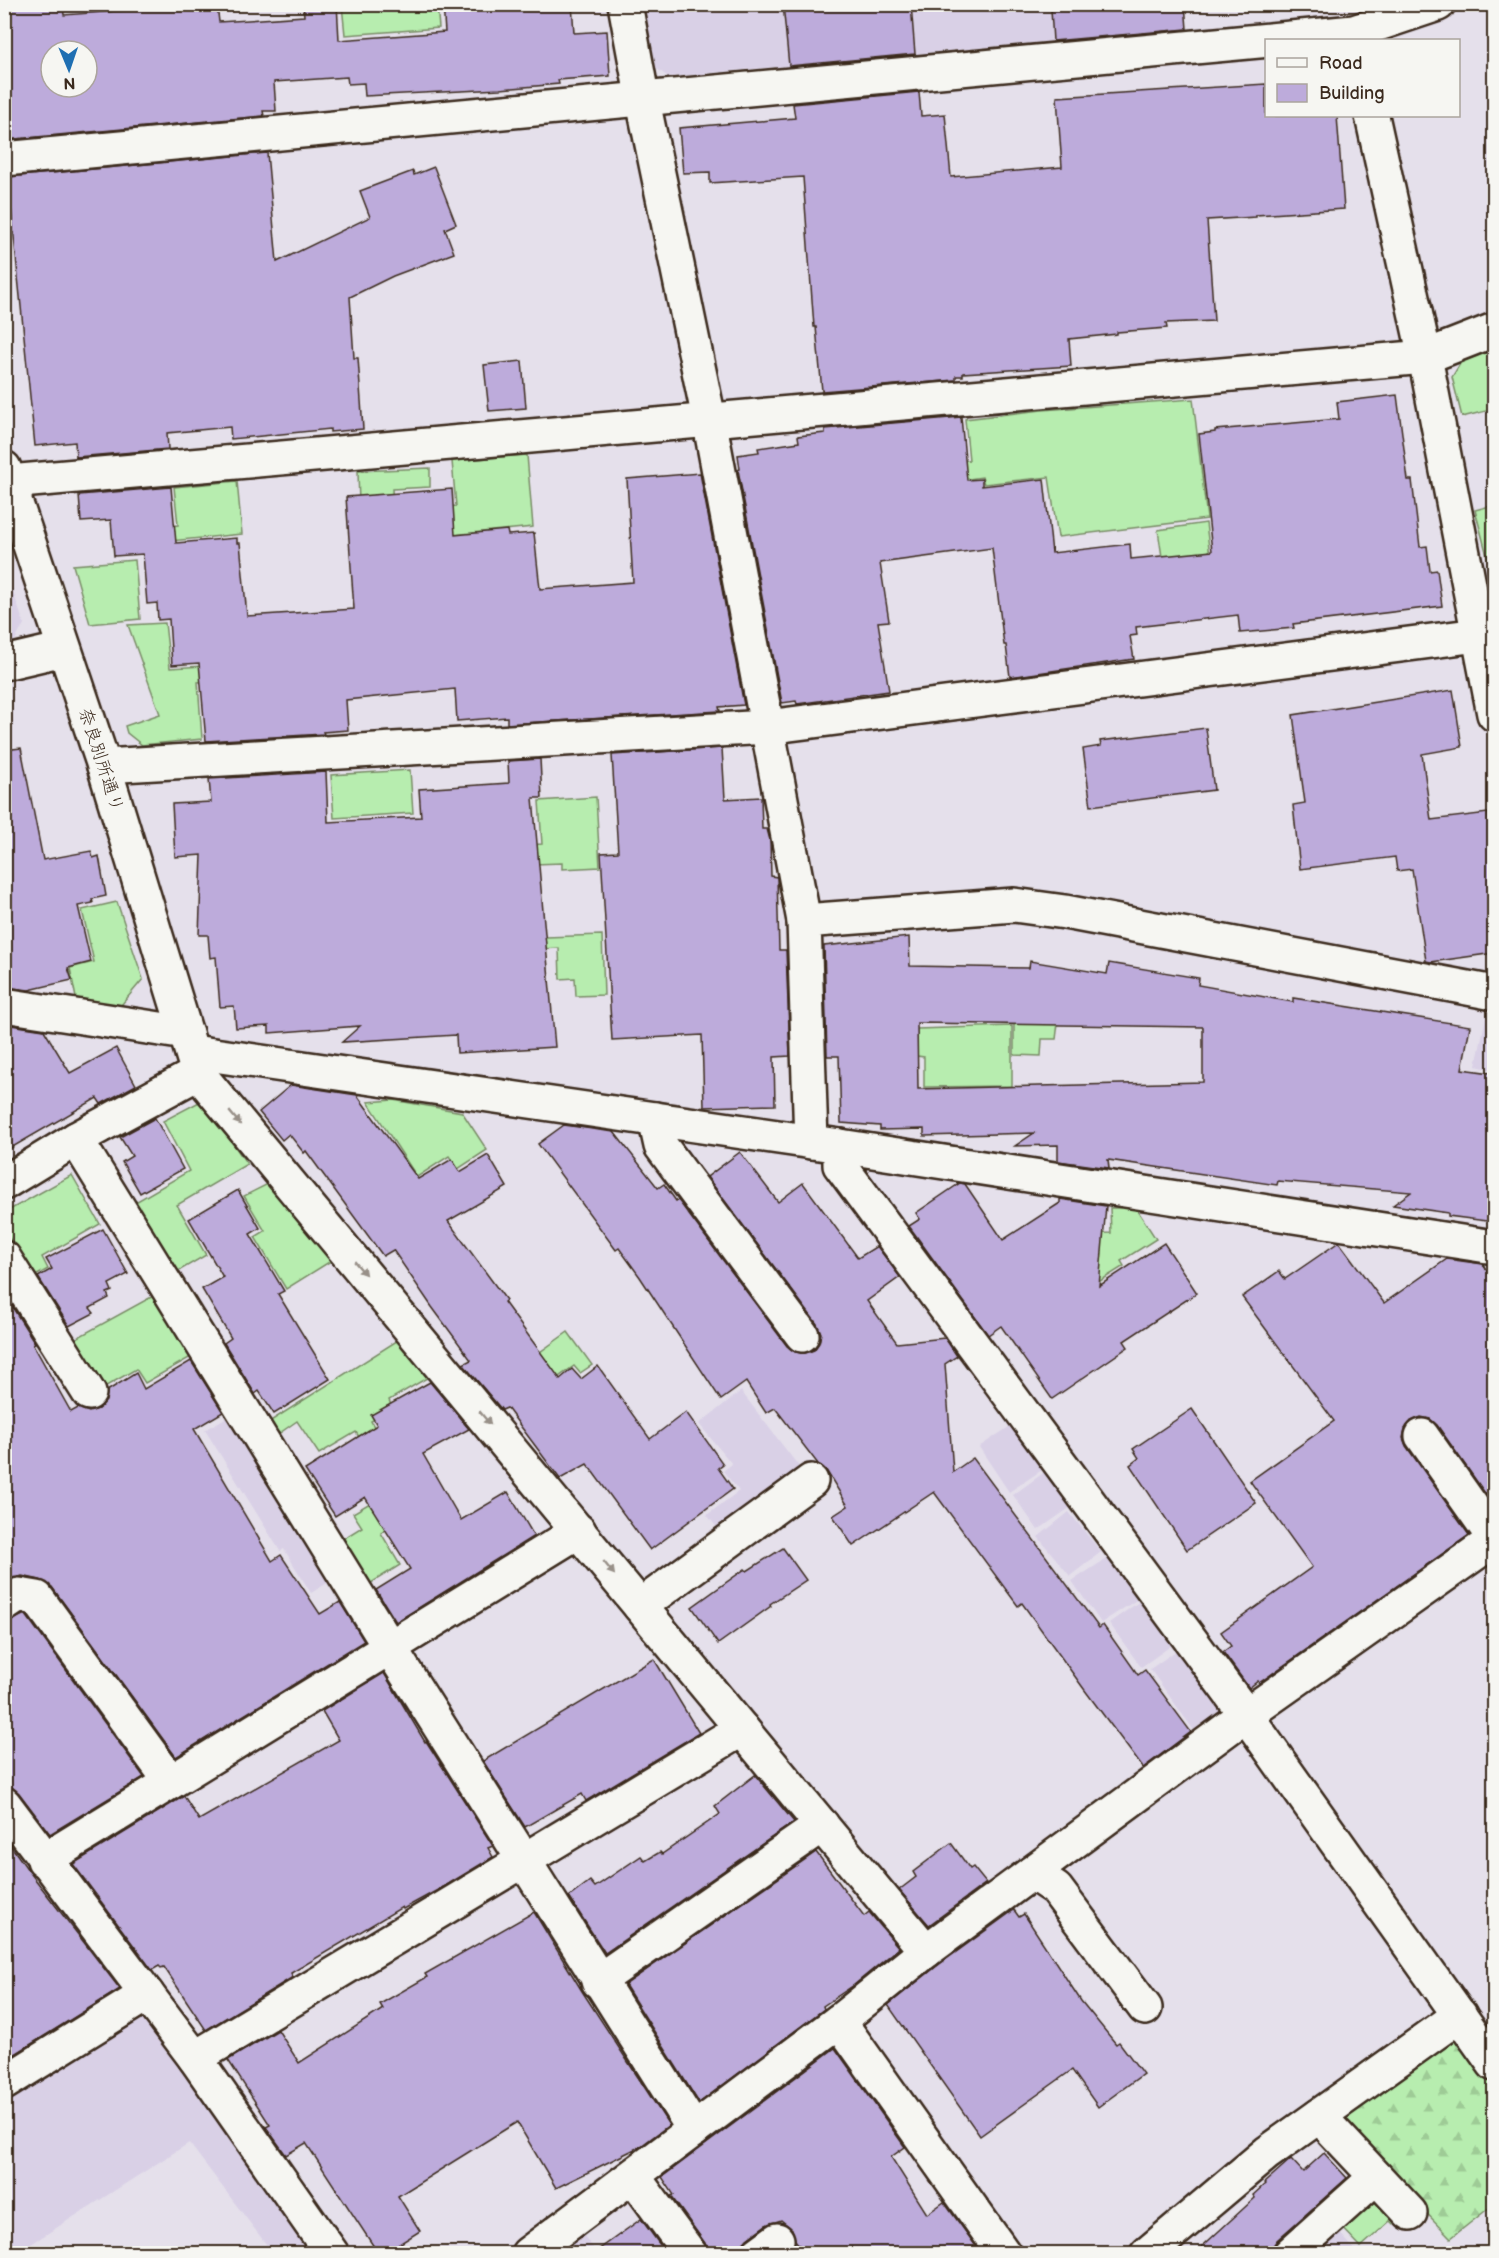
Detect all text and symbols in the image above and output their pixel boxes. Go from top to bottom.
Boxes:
north arrow [39,39,99,99]
legend [1265,39,1460,117]
text: Road [1319,53,1363,74]
text: N [63,73,76,92]
text: Building [1319,83,1385,104]
street label: 奈良別所通り [74,705,128,815]
one-way arrow [229,1110,242,1126]
one-way arrow [353,1260,366,1275]
one-way arrow [478,1410,491,1425]
one-way arrow [603,1560,616,1576]

